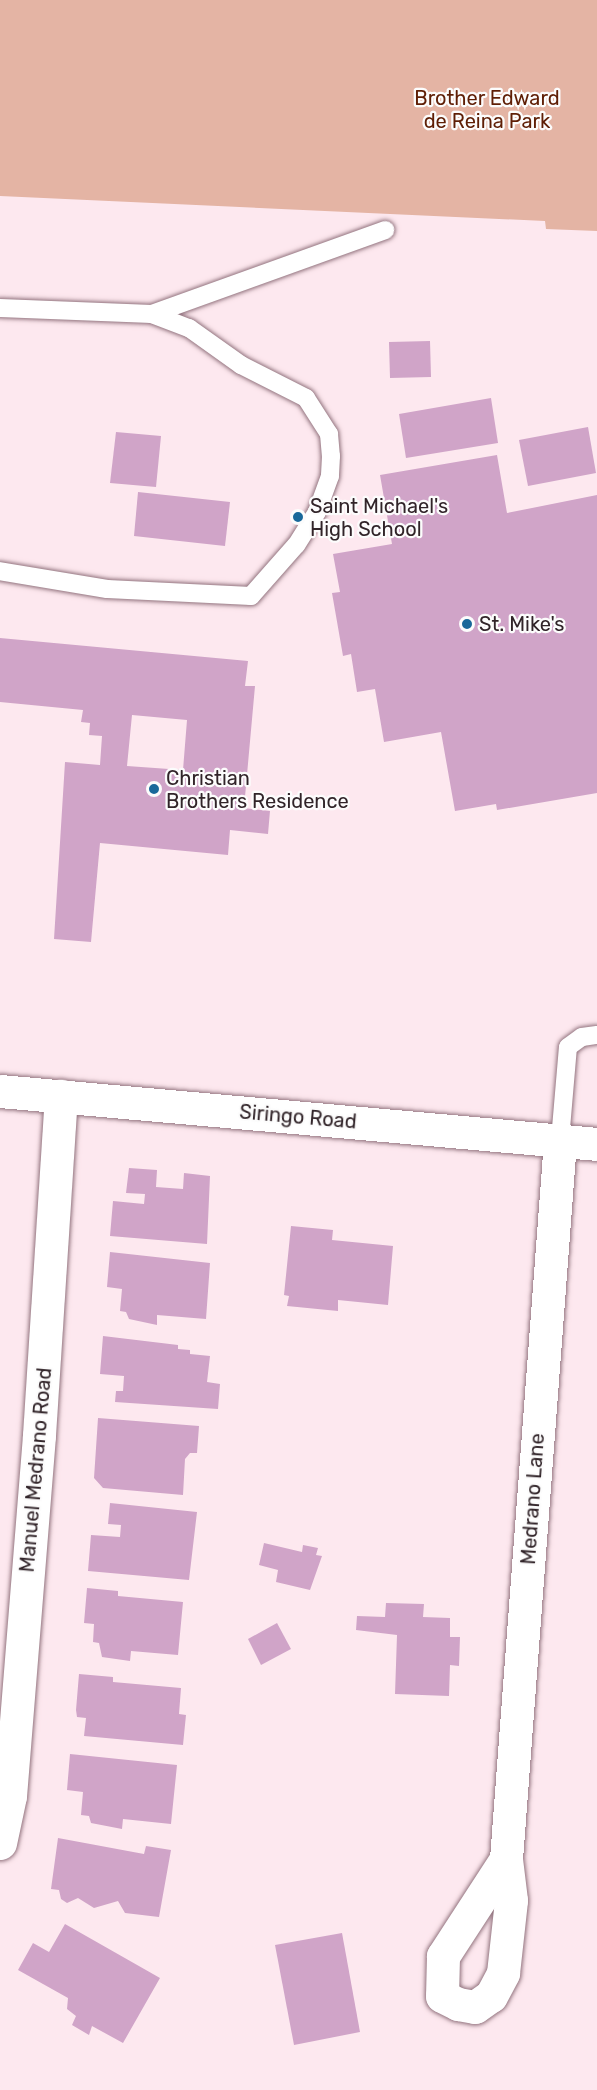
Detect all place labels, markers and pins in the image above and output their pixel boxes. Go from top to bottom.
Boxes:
place label: Saint Michael's High School [310,494,448,541]
marker: Saint Michael's High School [291,510,305,524]
place label: St. Mike's [479,612,565,636]
marker: St. Mike's [460,617,474,631]
place label: Christian Brothers Residence [166,766,349,813]
marker: Christian Brothers Residence [147,782,161,796]

